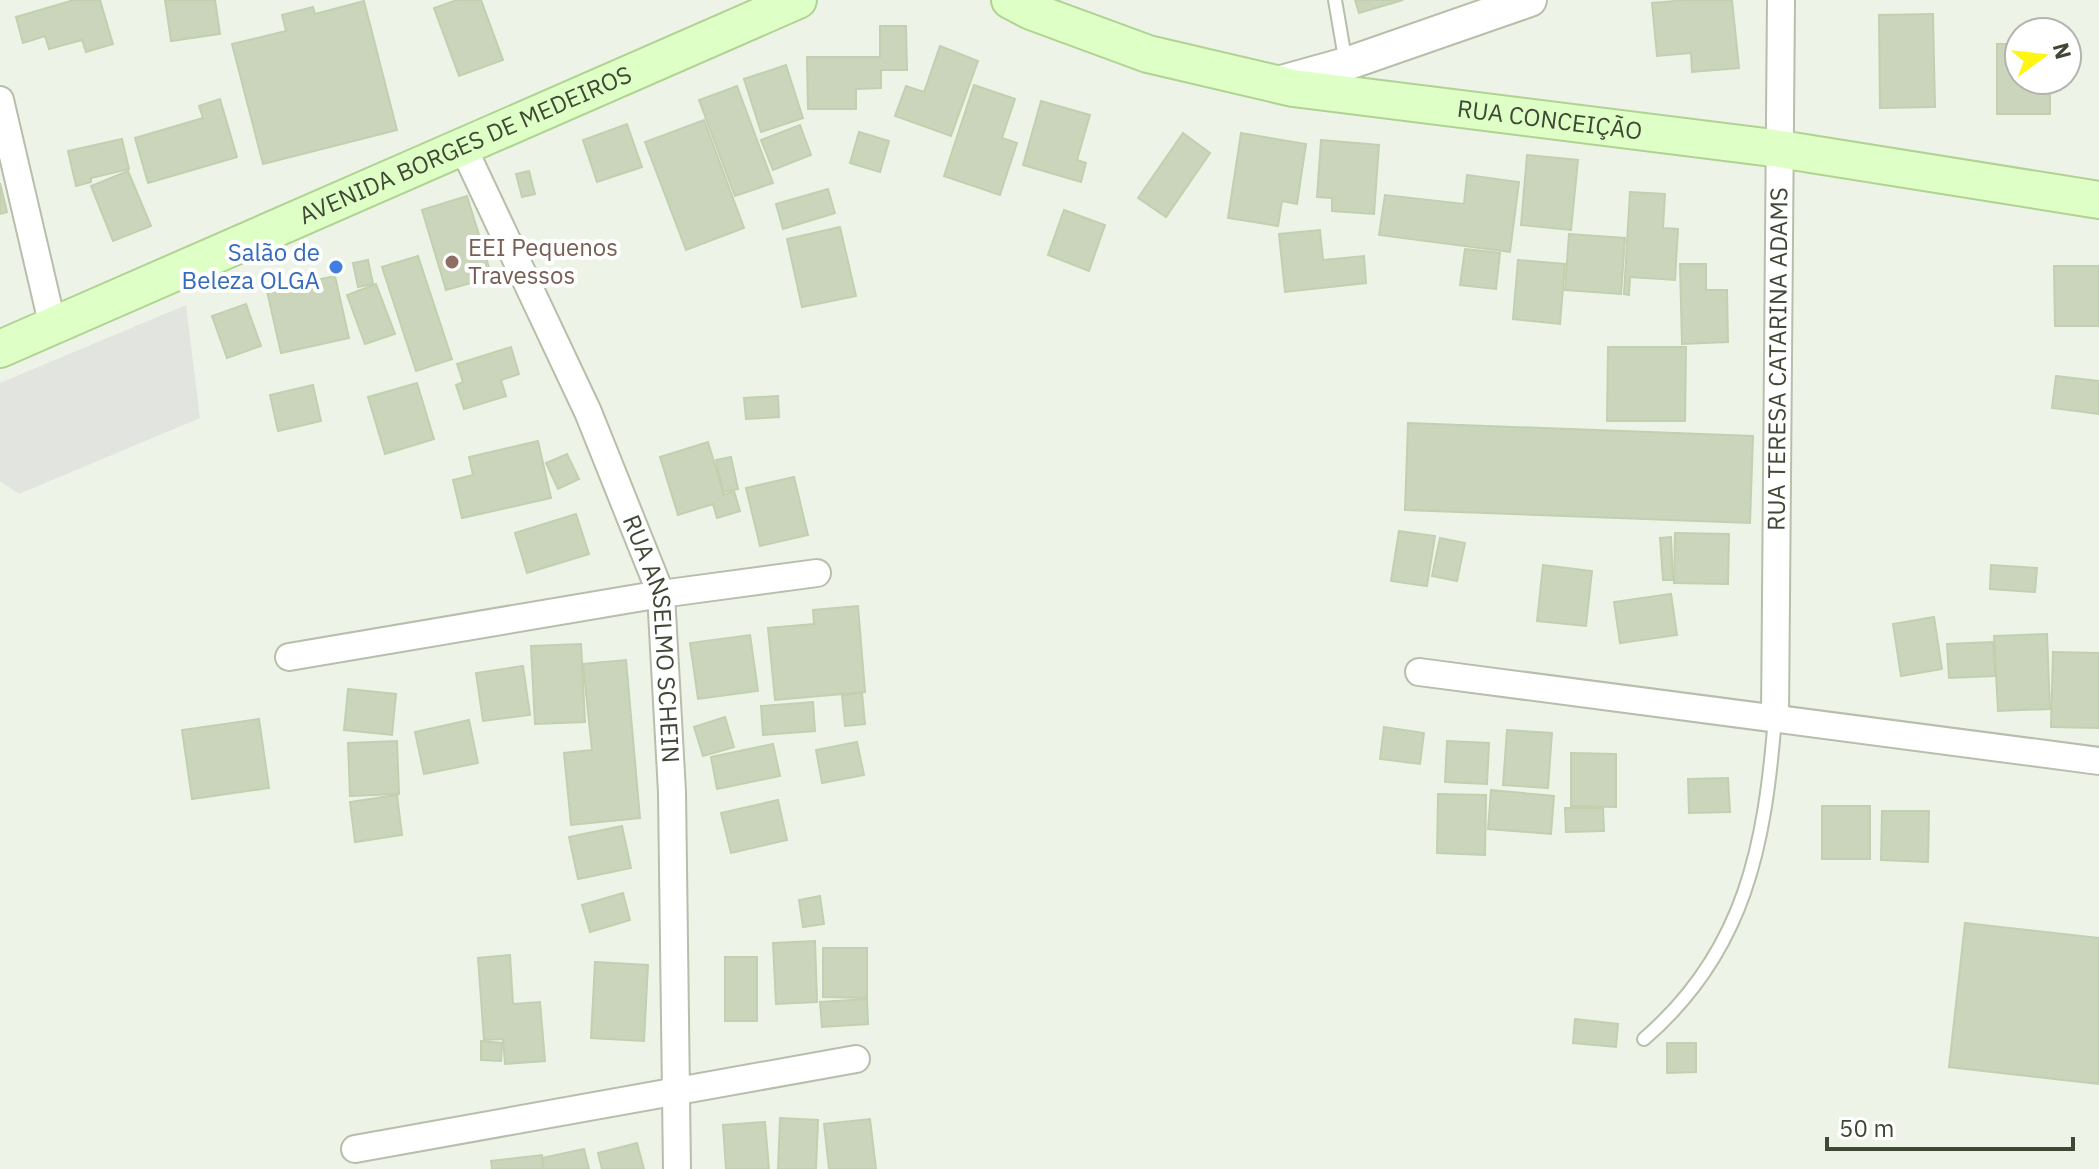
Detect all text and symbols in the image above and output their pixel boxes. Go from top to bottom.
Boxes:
north arrow [2003,16,2083,96]
text: N [2047,39,2079,62]
street label: AVENIDA BORGES DE MEDEIROS [294,58,636,231]
street label: RUA CONCEIÇÃO [1455,92,1644,147]
street label: RUA TERESA CATARINA ADAMS [1760,187,1794,531]
place label: EEI Pequenos Travessos [468,231,618,291]
place label: Salão de Beleza OLGA [182,236,320,296]
marker: EEI Pequenos Travessos [443,253,461,271]
marker: Salão de Beleza OLGA [327,258,345,276]
street label: RUA ANSELMO SCHEIN [616,510,687,764]
scale bar [1827,1101,2073,1151]
text: 50 m [1839,1112,1894,1144]

